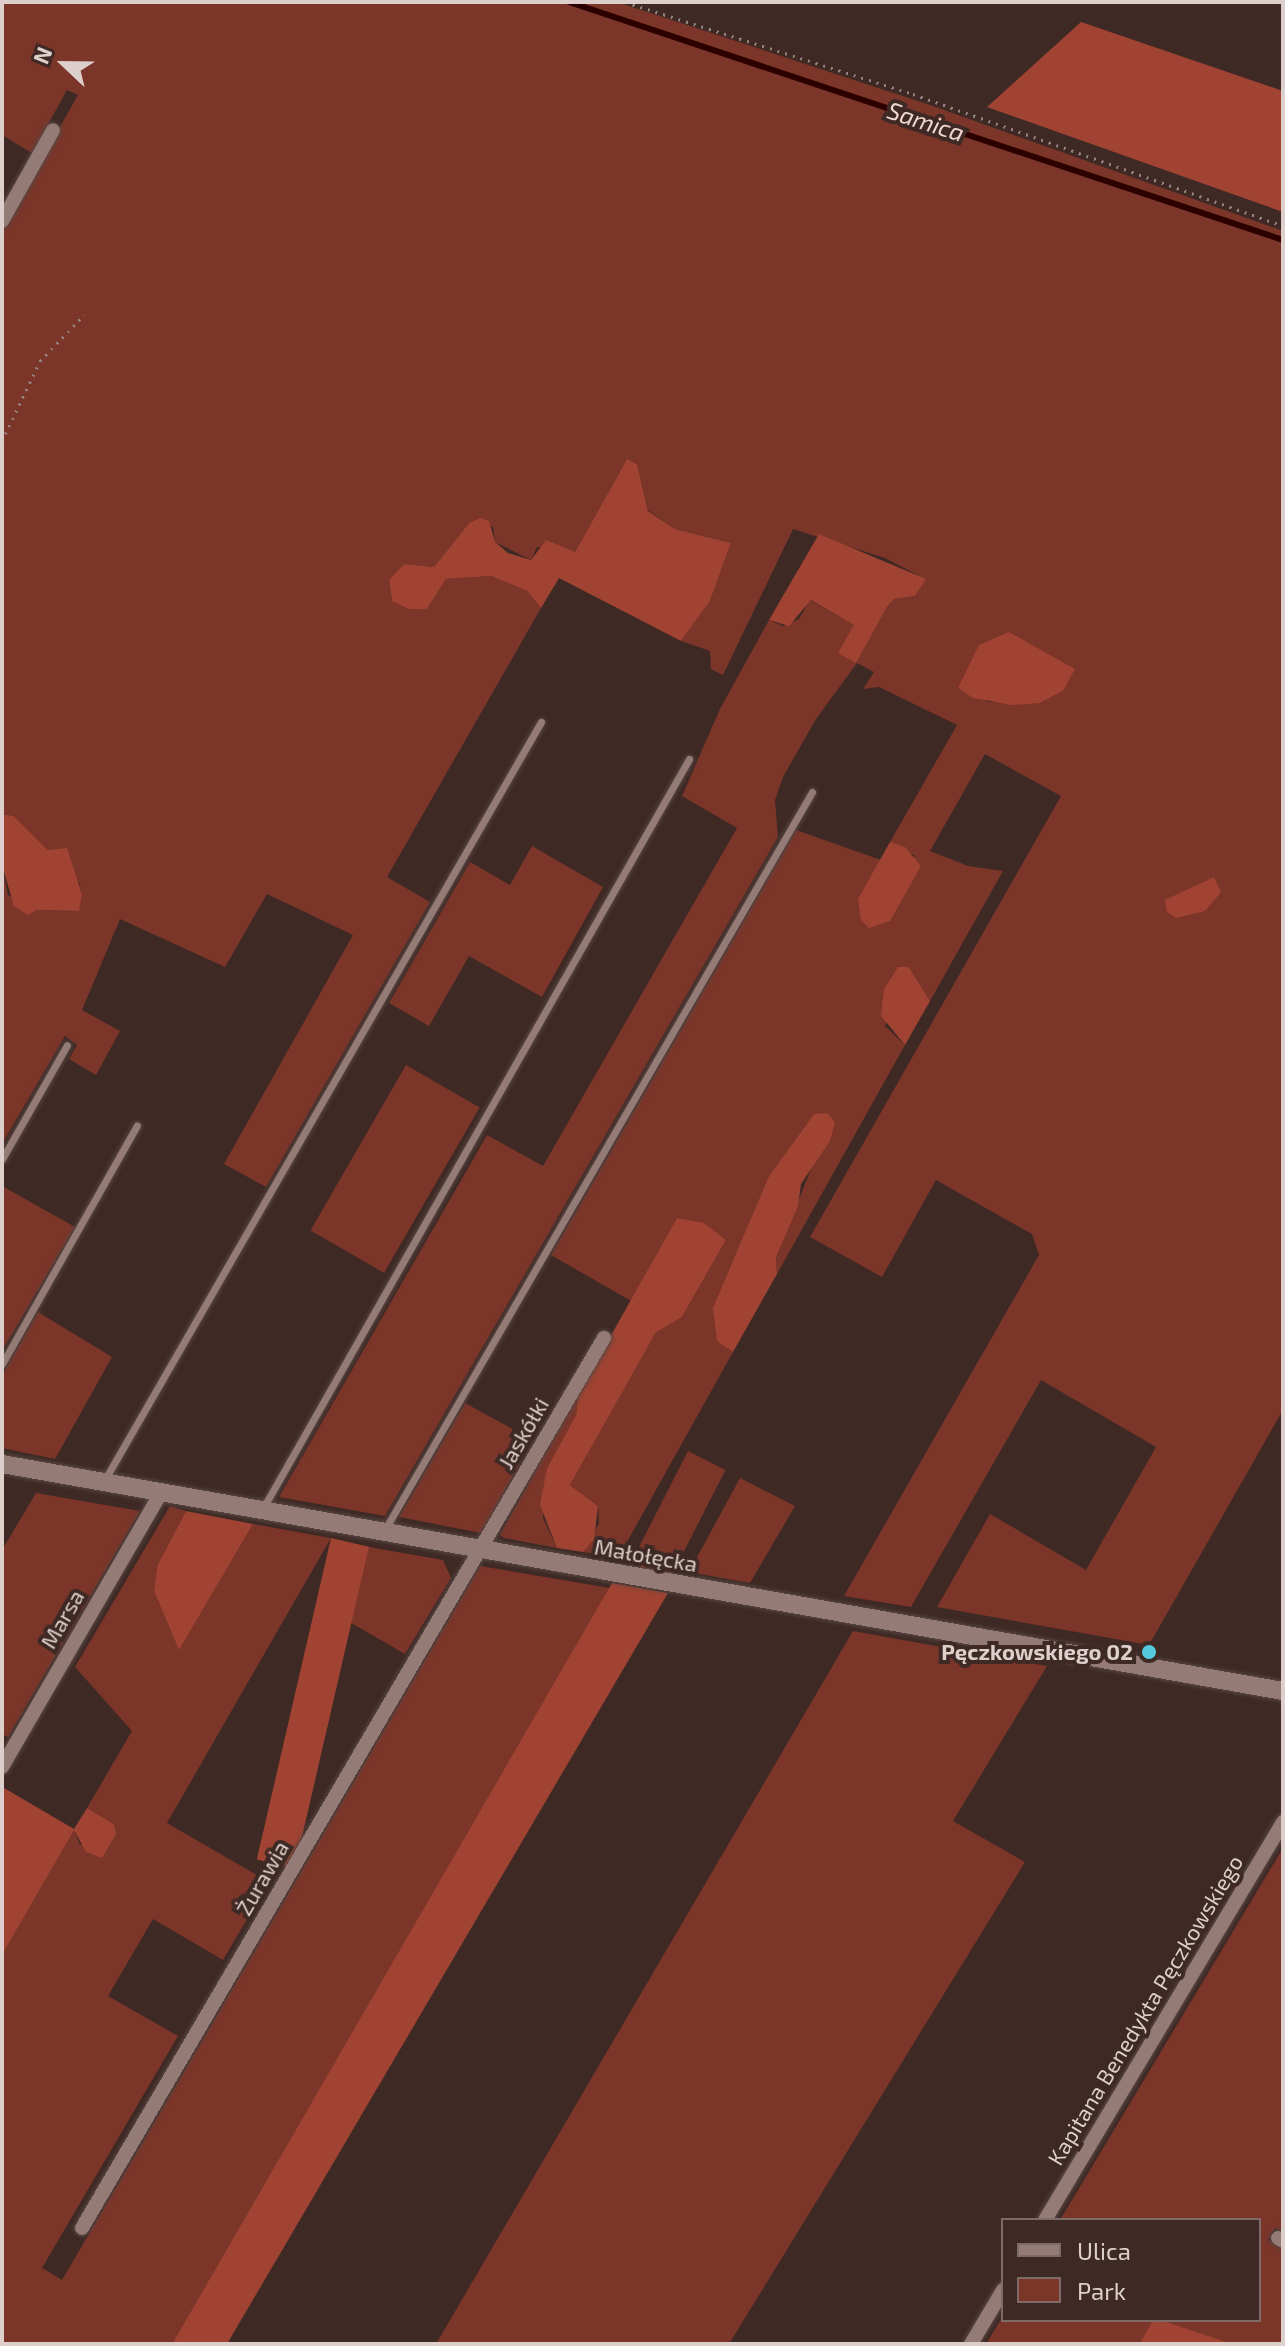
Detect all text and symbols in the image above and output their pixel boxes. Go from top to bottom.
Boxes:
north arrow [24,24,104,104]
text: N [27,43,57,67]
water label: Samica [884,95,968,147]
street label: Jaskółki [492,1393,554,1473]
street label: Małołęcka [592,1533,700,1577]
street label: Marsa [35,1585,89,1653]
place label: Pęczkowskiego 02 [941,1639,1133,1665]
marker: Pęczkowskiego 02 [1140,1643,1158,1661]
street label: Żurawia [230,1836,294,1920]
street label: Kapitana Benedykta Pęczkowskiego [1042,1850,1248,2170]
legend [1001,2218,1261,2322]
text: Ulica [1077,2236,1131,2265]
text: Park [1077,2276,1126,2305]

